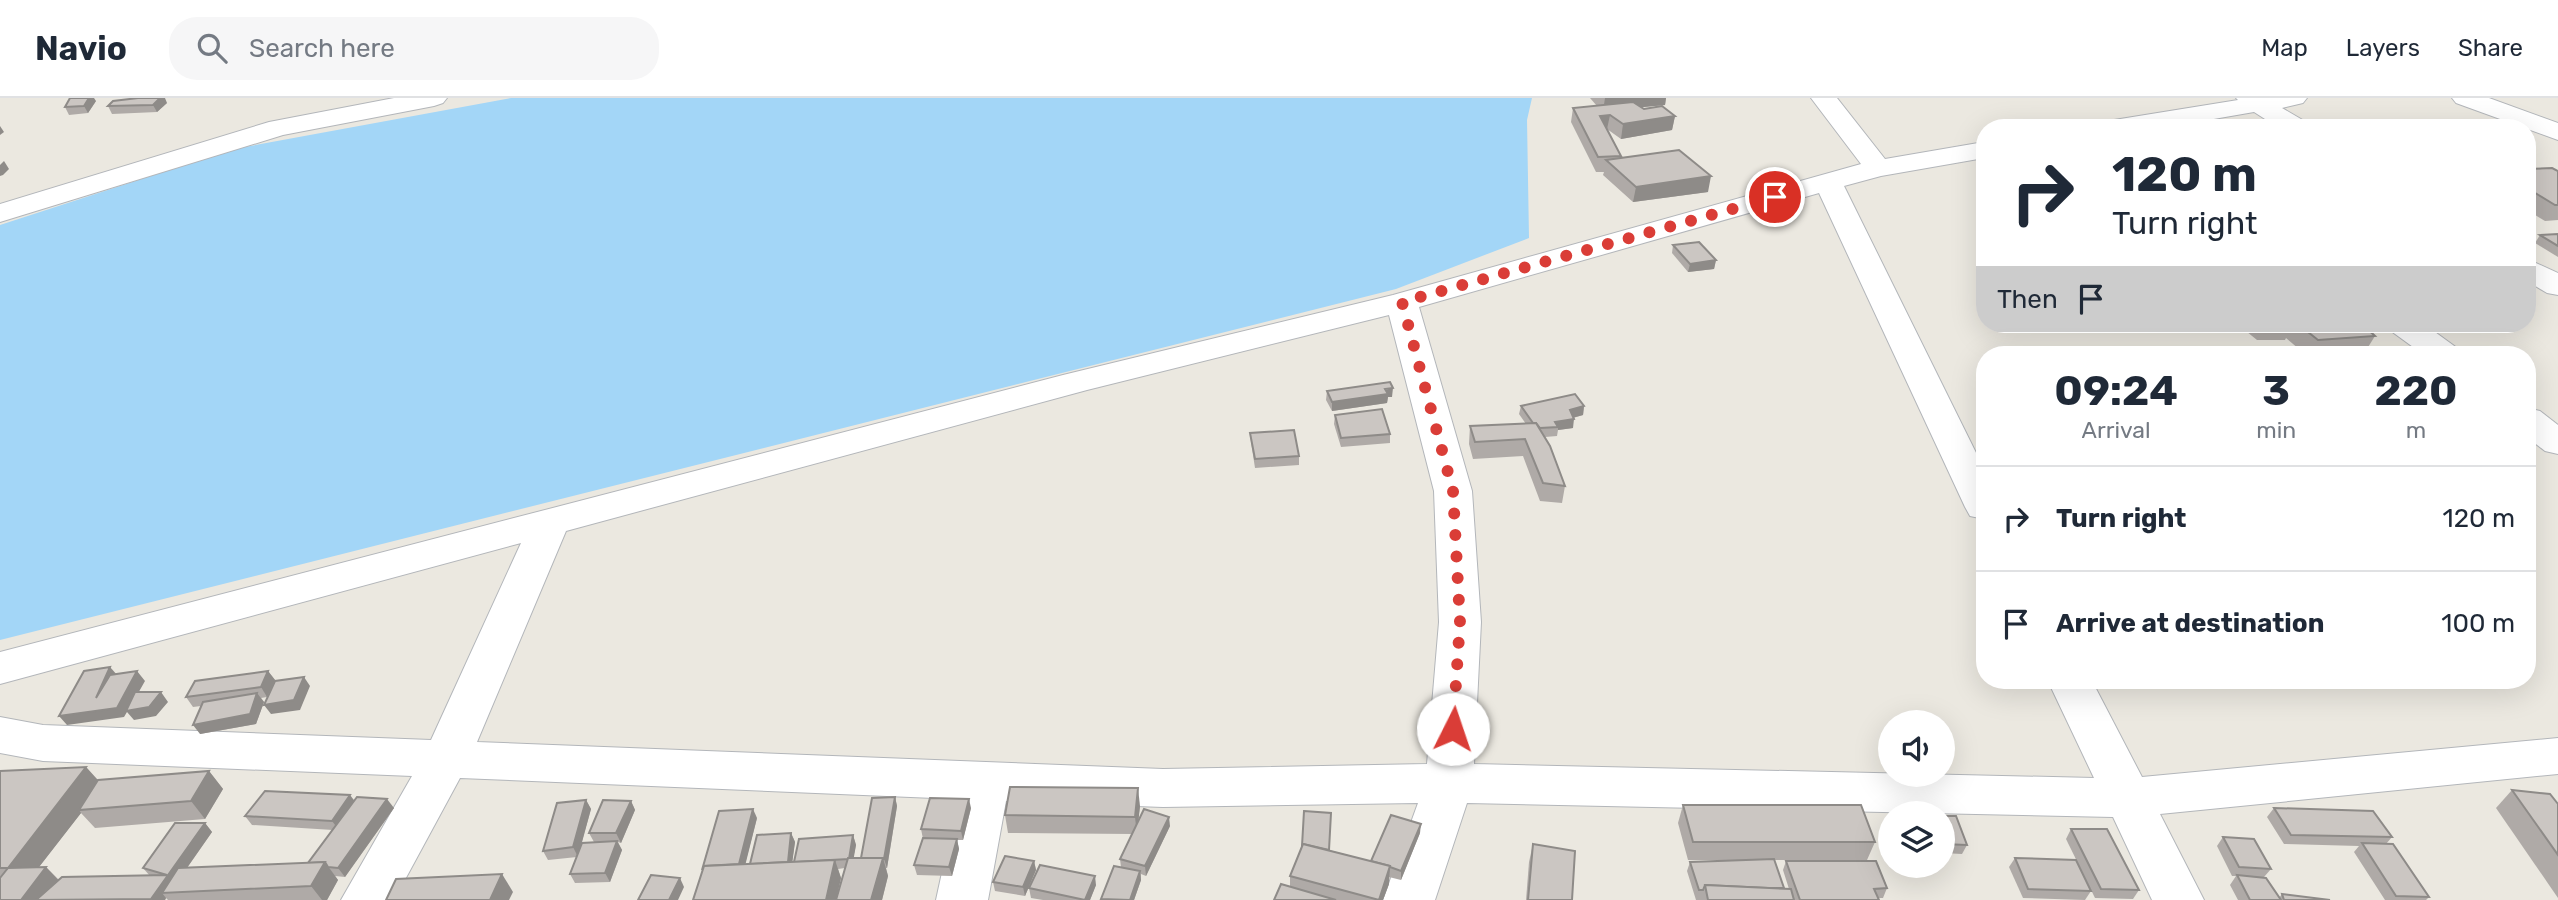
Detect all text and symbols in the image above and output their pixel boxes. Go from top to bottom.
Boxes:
search box [169,17,659,80]
text: Navio [35,29,127,68]
icon: search [193,29,231,67]
text: Search here [249,33,395,64]
text: Map [2261,34,2308,62]
text: Layers [2346,34,2420,62]
text: Share [2458,34,2523,62]
text: 120 m [2112,145,2257,203]
icon: right [1997,147,2088,238]
pin [1745,167,1805,227]
icon: arrive [1756,178,1794,216]
text: Turn right [2112,204,2257,242]
icon: arrive [2072,280,2110,318]
text: Then [1997,284,2058,315]
text: 09:24 [2054,366,2178,416]
text: 3 [2262,366,2290,416]
text: 220 [2374,366,2458,416]
text: Arrival [2082,416,2151,444]
text: min [2256,416,2296,444]
text: m [2406,416,2426,444]
icon: right [1997,500,2035,538]
text: Turn right [2056,503,2186,534]
text: 120 m [2443,503,2515,534]
icon: arrive [1997,605,2035,643]
text: Arrive at destination [2056,608,2324,639]
text: 100 m [2441,608,2515,639]
position arrow [1416,692,1490,766]
map controls [1878,710,1955,878]
button: sound [1878,710,1955,787]
button: layers [1878,801,1955,878]

